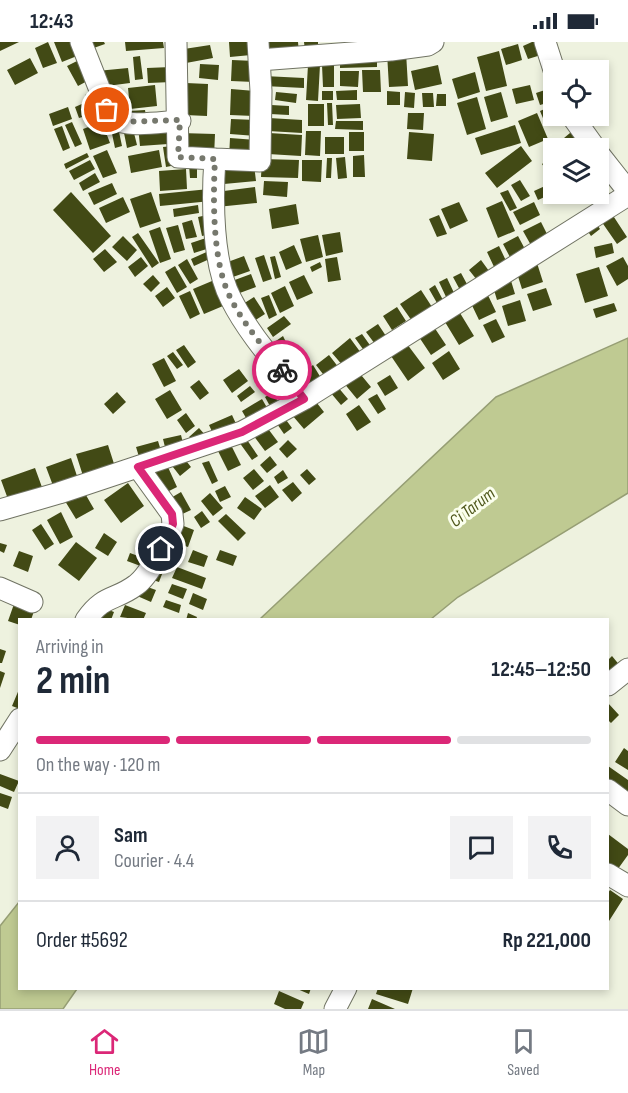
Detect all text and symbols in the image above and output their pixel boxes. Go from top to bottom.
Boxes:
text: 12:43 [30,8,74,35]
map controls [543,60,609,204]
button: locate [543,60,609,126]
pin [81,84,132,135]
icon: bag [90,93,123,126]
button: layers [543,138,609,204]
courier [252,340,312,400]
icon: bike [266,354,299,387]
water label: Ci Tarum [445,483,499,532]
pin [135,523,186,574]
icon: home [144,532,177,565]
text: Arriving in [36,635,104,659]
text: 12:45–12:50 [491,656,591,683]
text: 2 min [36,658,110,705]
text: On the way · 120 m [36,753,160,777]
button: person [36,816,99,879]
button: chat [450,816,513,879]
button: phone [528,816,591,879]
text: Sam [114,822,148,849]
text: Courier · 4.4 [114,849,194,873]
text: Order #5692 [36,927,128,954]
text: Rp 221,000 [502,927,591,954]
tab: Home [88,1025,121,1080]
tab: Map [297,1025,330,1080]
tab: Saved [507,1025,540,1080]

